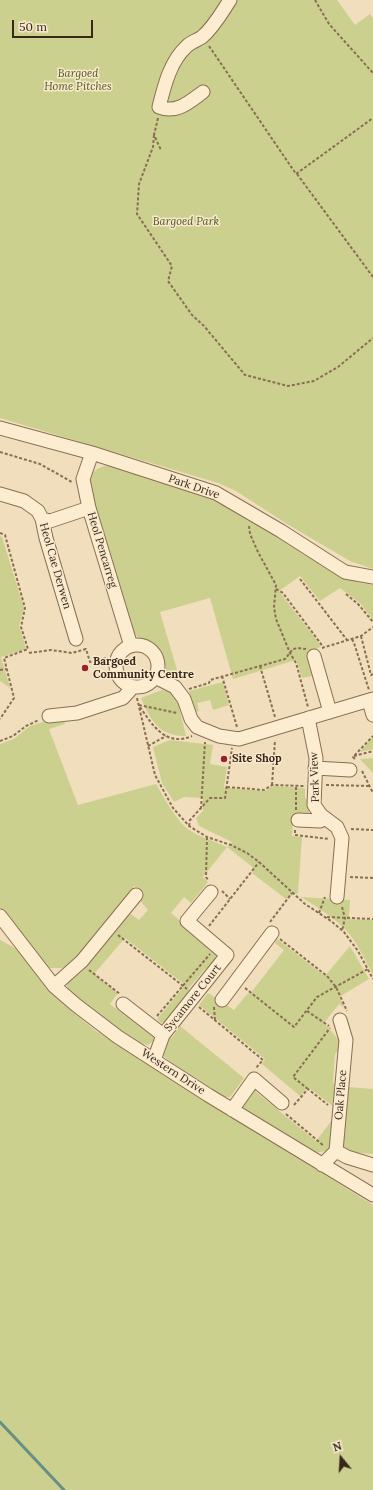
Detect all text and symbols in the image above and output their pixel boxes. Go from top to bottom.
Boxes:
scale bar [14,12,95,38]
text: 50 m [19,19,47,34]
park label: Bargoed Home Pitches [44,67,112,93]
park label: Bargoed Park [153,215,219,229]
street label: Park Drive [167,472,221,502]
street label: Heol Pencarreg [84,510,120,590]
street label: Heol Cae Derwen [36,521,74,611]
place label: Bargoed Community Centre [93,655,194,681]
marker: Bargoed Community Centre [80,663,90,673]
street label: Park View [308,751,322,803]
place label: Site Shop [232,752,282,766]
marker: Site Shop [219,754,229,764]
street label: Sycamore Court [162,962,224,1034]
street label: Western Drive [139,1046,207,1098]
street label: Oak Place [332,1069,350,1121]
north arrow [321,1438,361,1478]
text: N [331,1439,343,1455]

